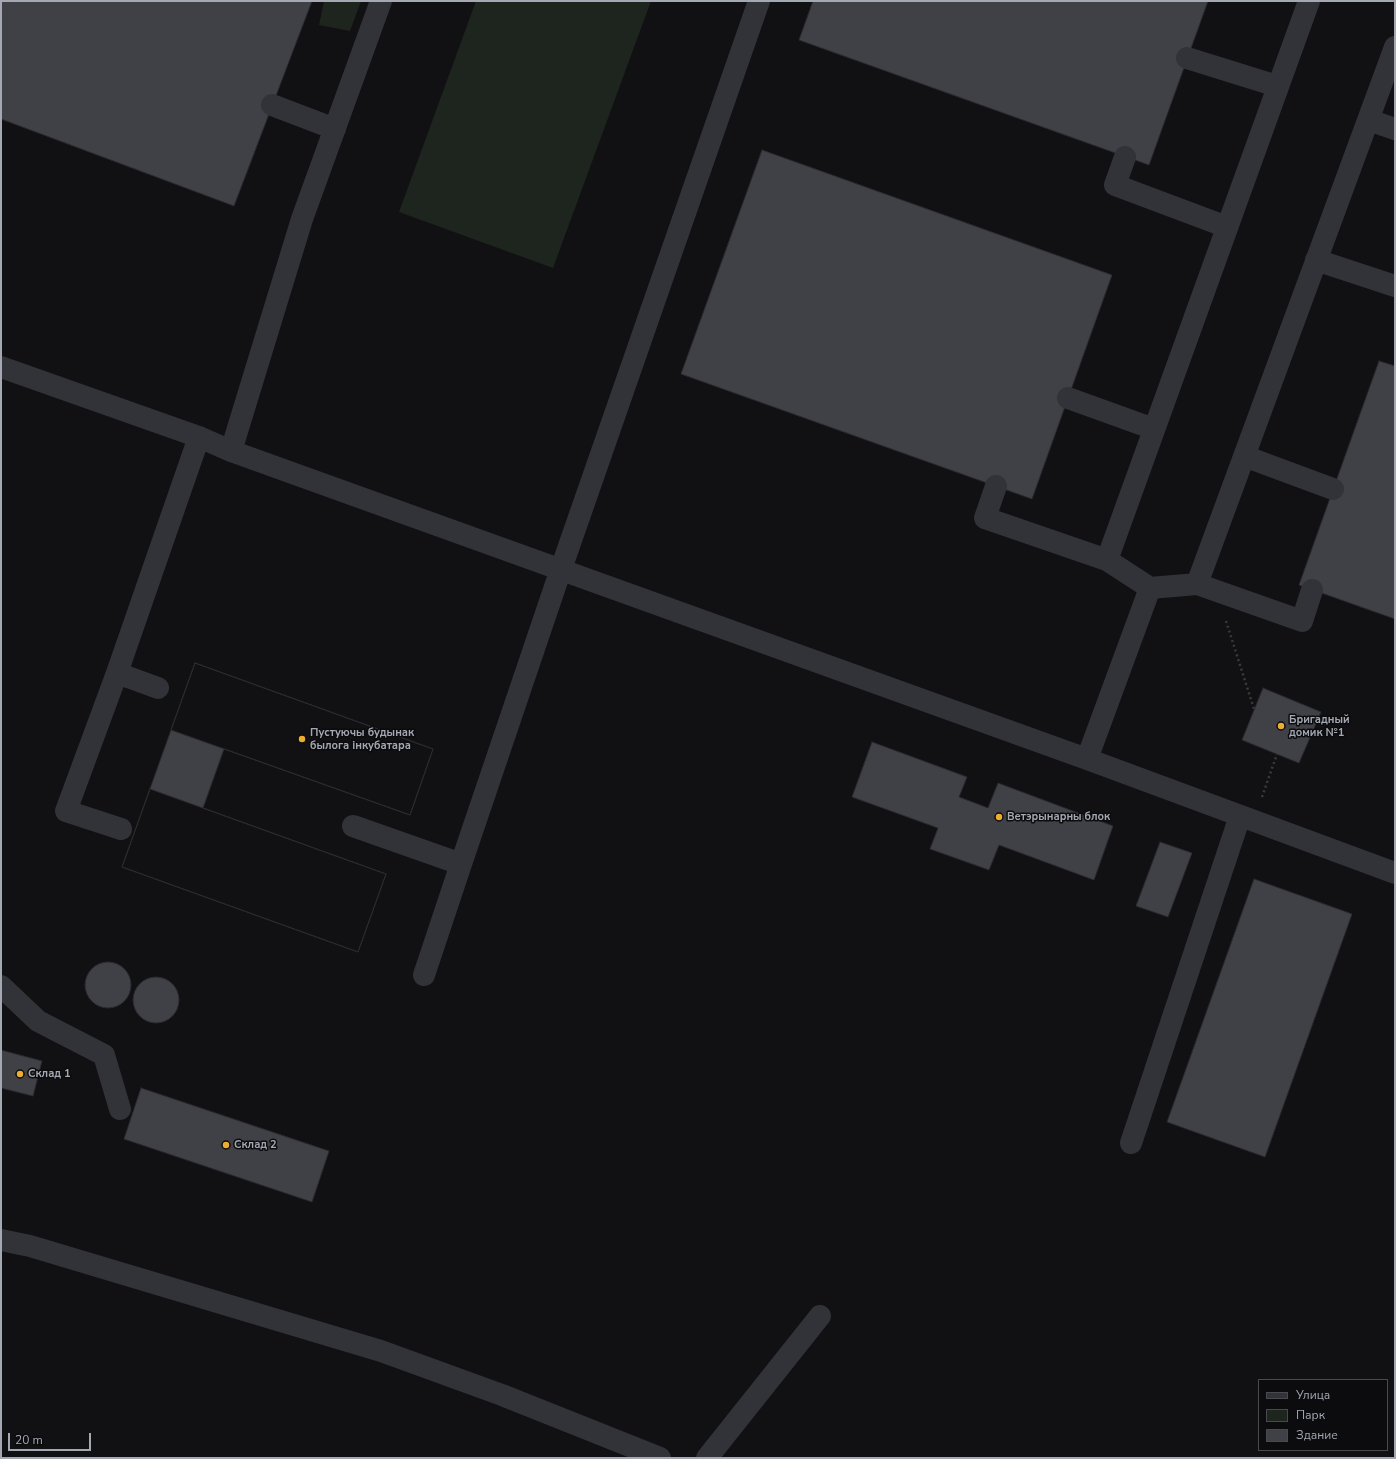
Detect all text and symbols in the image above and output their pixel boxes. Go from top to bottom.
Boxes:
place label: Бригадный домик №1 [1289,713,1350,739]
marker: Бригадный домик №1 [1276,721,1286,731]
place label: Пустуючы будынак былога інкубатара [310,726,414,752]
marker: Пустуючы будынак былога інкубатара [297,734,307,744]
place label: Ветэрынарны блок [1007,810,1110,824]
marker: Ветэрынарны блок [994,812,1004,822]
place label: Склад 1 [28,1067,71,1081]
marker: Склад 1 [15,1069,25,1079]
place label: Склад 2 [234,1138,277,1152]
marker: Склад 2 [221,1140,231,1150]
legend [1258,1379,1388,1451]
text: Улица [1296,1387,1330,1403]
text: Парк [1296,1407,1325,1423]
scale bar [10,1425,93,1451]
text: Здание [1296,1427,1338,1443]
text: 20 m [15,1432,43,1448]

